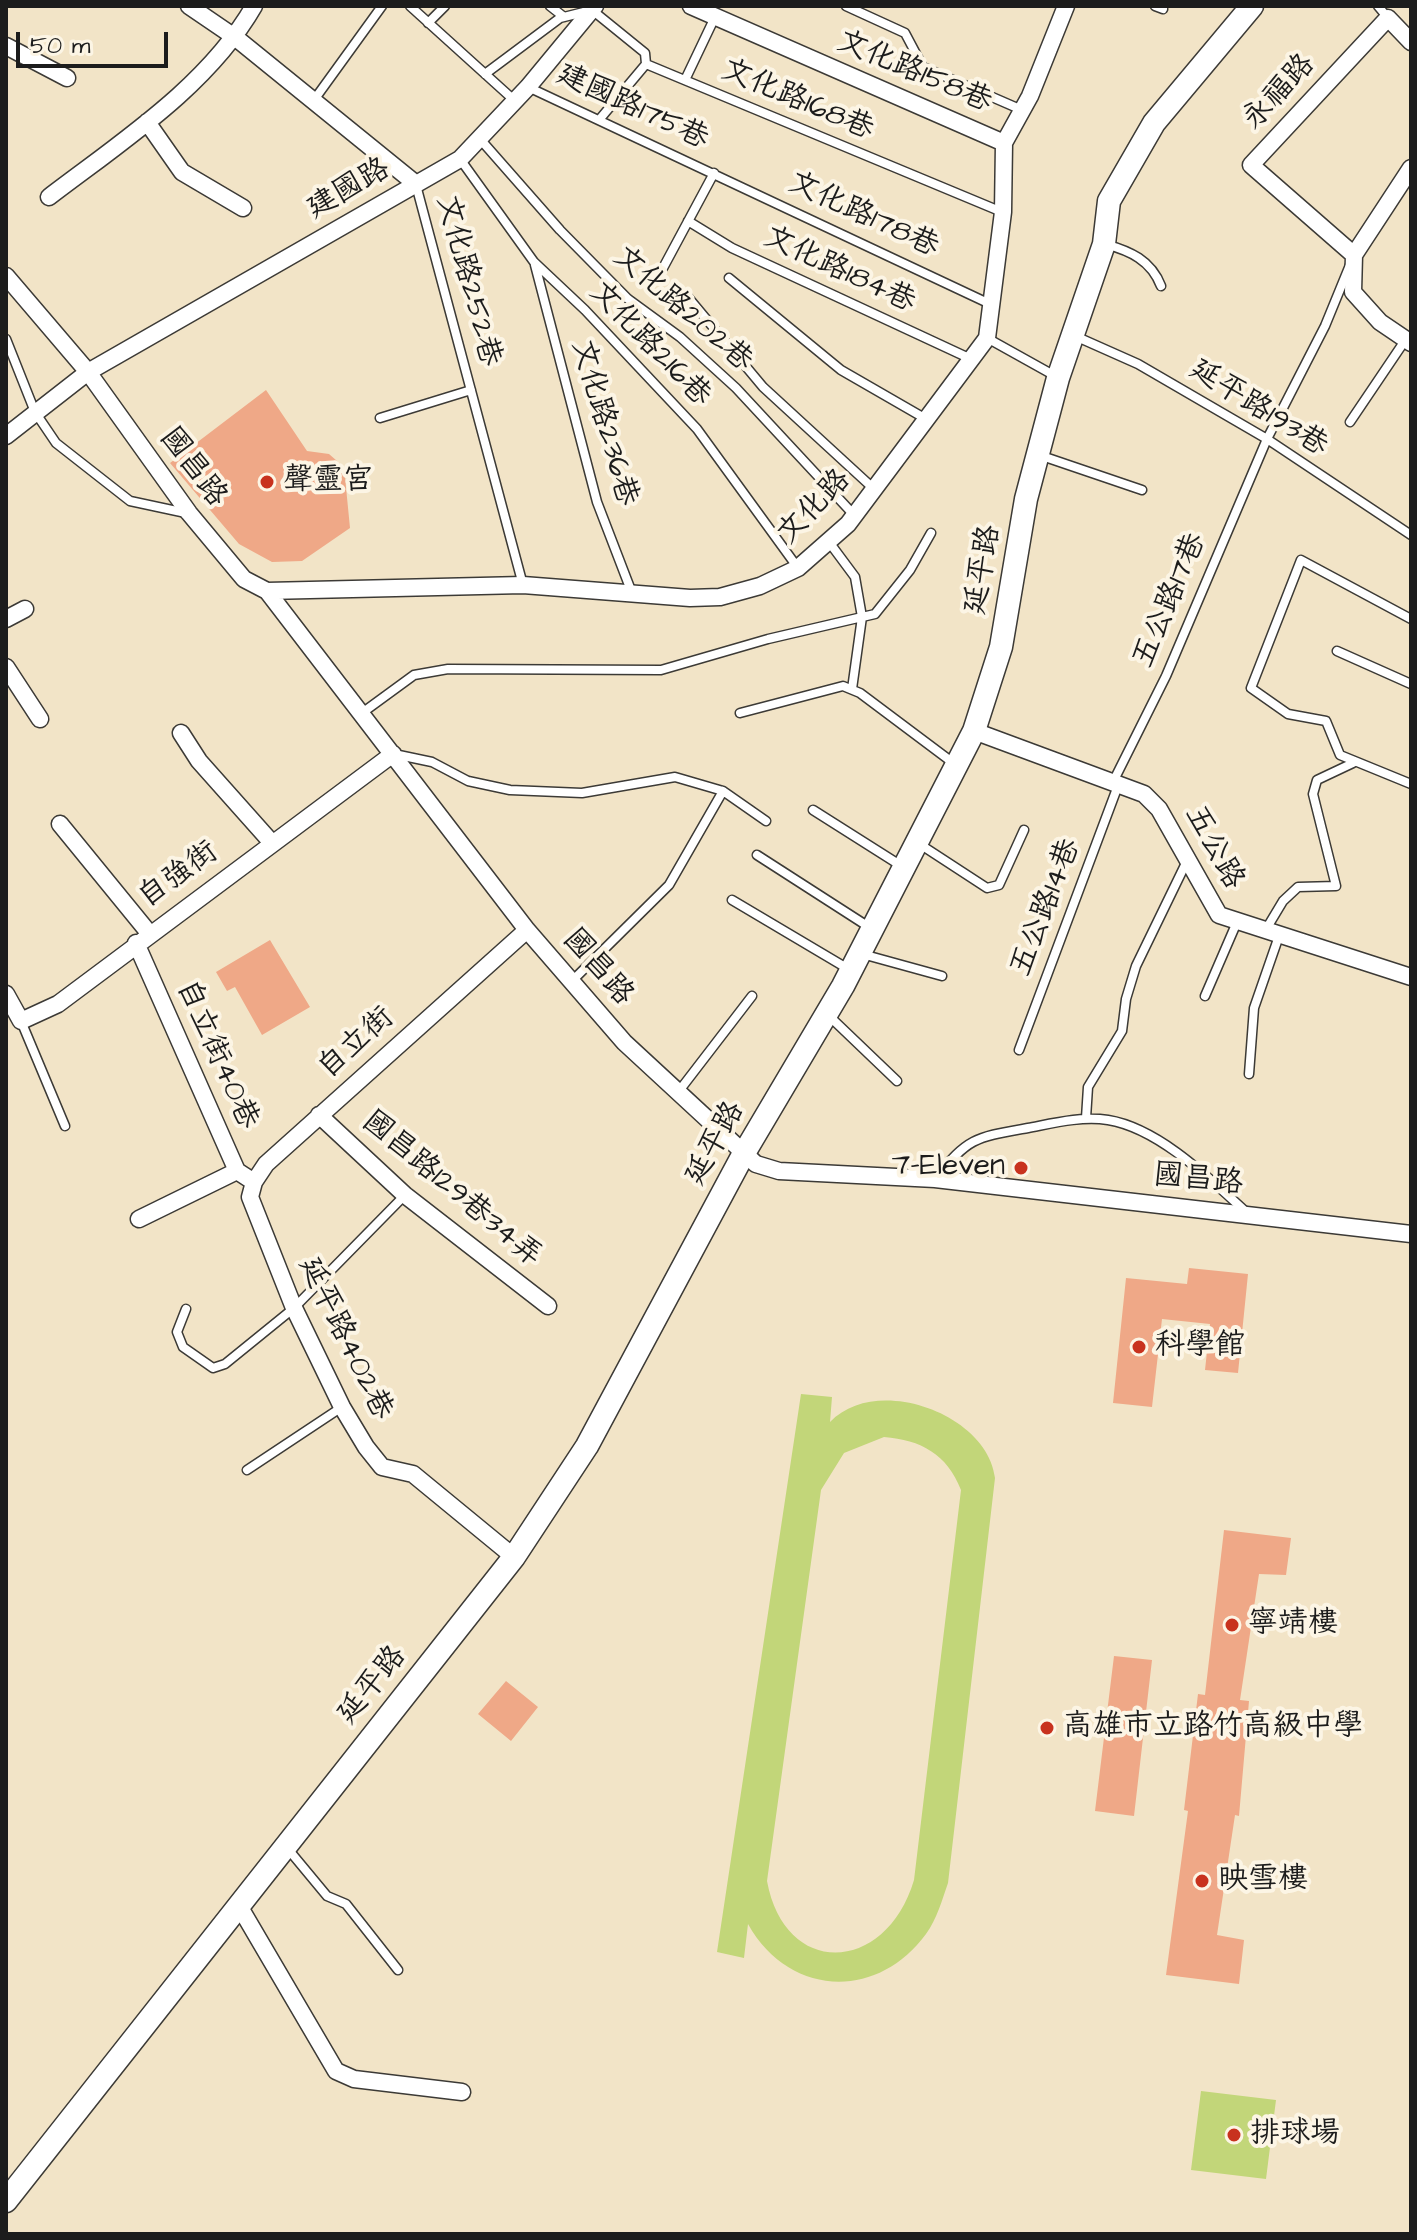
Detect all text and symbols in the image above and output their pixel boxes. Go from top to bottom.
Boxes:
scale bar [20,16,172,66]
street label: 文化路158巷 [831,24,997,122]
text: 50 m [30,29,90,63]
street label: 永福路 [1236,48,1324,138]
street label: 文化路168巷 [715,53,879,149]
street label: 建國路175巷 [550,57,714,159]
street label: 建國路 [301,152,397,228]
street label: 文化路178巷 [782,166,944,266]
street label: 文化路252巷 [427,192,507,370]
street label: 文化路184巷 [757,220,921,322]
street label: 文化路202巷 [605,240,759,380]
street label: 文化路216巷 [581,275,717,415]
street label: 文化路236巷 [562,336,644,510]
street label: 延平路193巷 [1182,352,1334,466]
street label: 國昌路 [151,421,233,515]
street label: 文化路 [771,463,859,553]
place label: 聲靈宮 [283,464,373,500]
marker: 聲靈宮 [258,473,276,491]
street label: 延平路 [958,523,1010,617]
street label: 五公路17巷 [1127,528,1215,674]
street label: 五公路 [1175,800,1251,896]
street label: 五公路14巷 [1004,834,1090,982]
street label: 自強街 [132,835,226,917]
street label: 國昌路 [554,922,640,1014]
street label: 自立街40巷 [167,975,265,1135]
street label: 自立街 [312,1001,402,1087]
street label: 延平路 [678,1096,754,1192]
street label: 國昌路129巷34弄 [354,1104,548,1276]
place label: 7-Eleven [892,1150,1005,1186]
street label: 國昌路 [1151,1158,1245,1204]
marker: 7-Eleven [1012,1159,1030,1177]
street label: 延平路402巷 [289,1252,399,1426]
place label: 科學館 [1155,1329,1245,1365]
marker: 科學館 [1130,1338,1148,1356]
place label: 寧靖樓 [1248,1607,1338,1643]
marker: 寧靖樓 [1223,1616,1241,1634]
street label: 延平路 [331,1640,415,1732]
place label: 高雄市立路竹高級中學 [1063,1710,1363,1746]
marker: 高雄市立路竹高級中學 [1038,1719,1056,1737]
place label: 映雪樓 [1218,1863,1308,1899]
marker: 映雪樓 [1193,1872,1211,1890]
place label: 排球場 [1250,2117,1340,2153]
marker: 排球場 [1225,2126,1243,2144]

